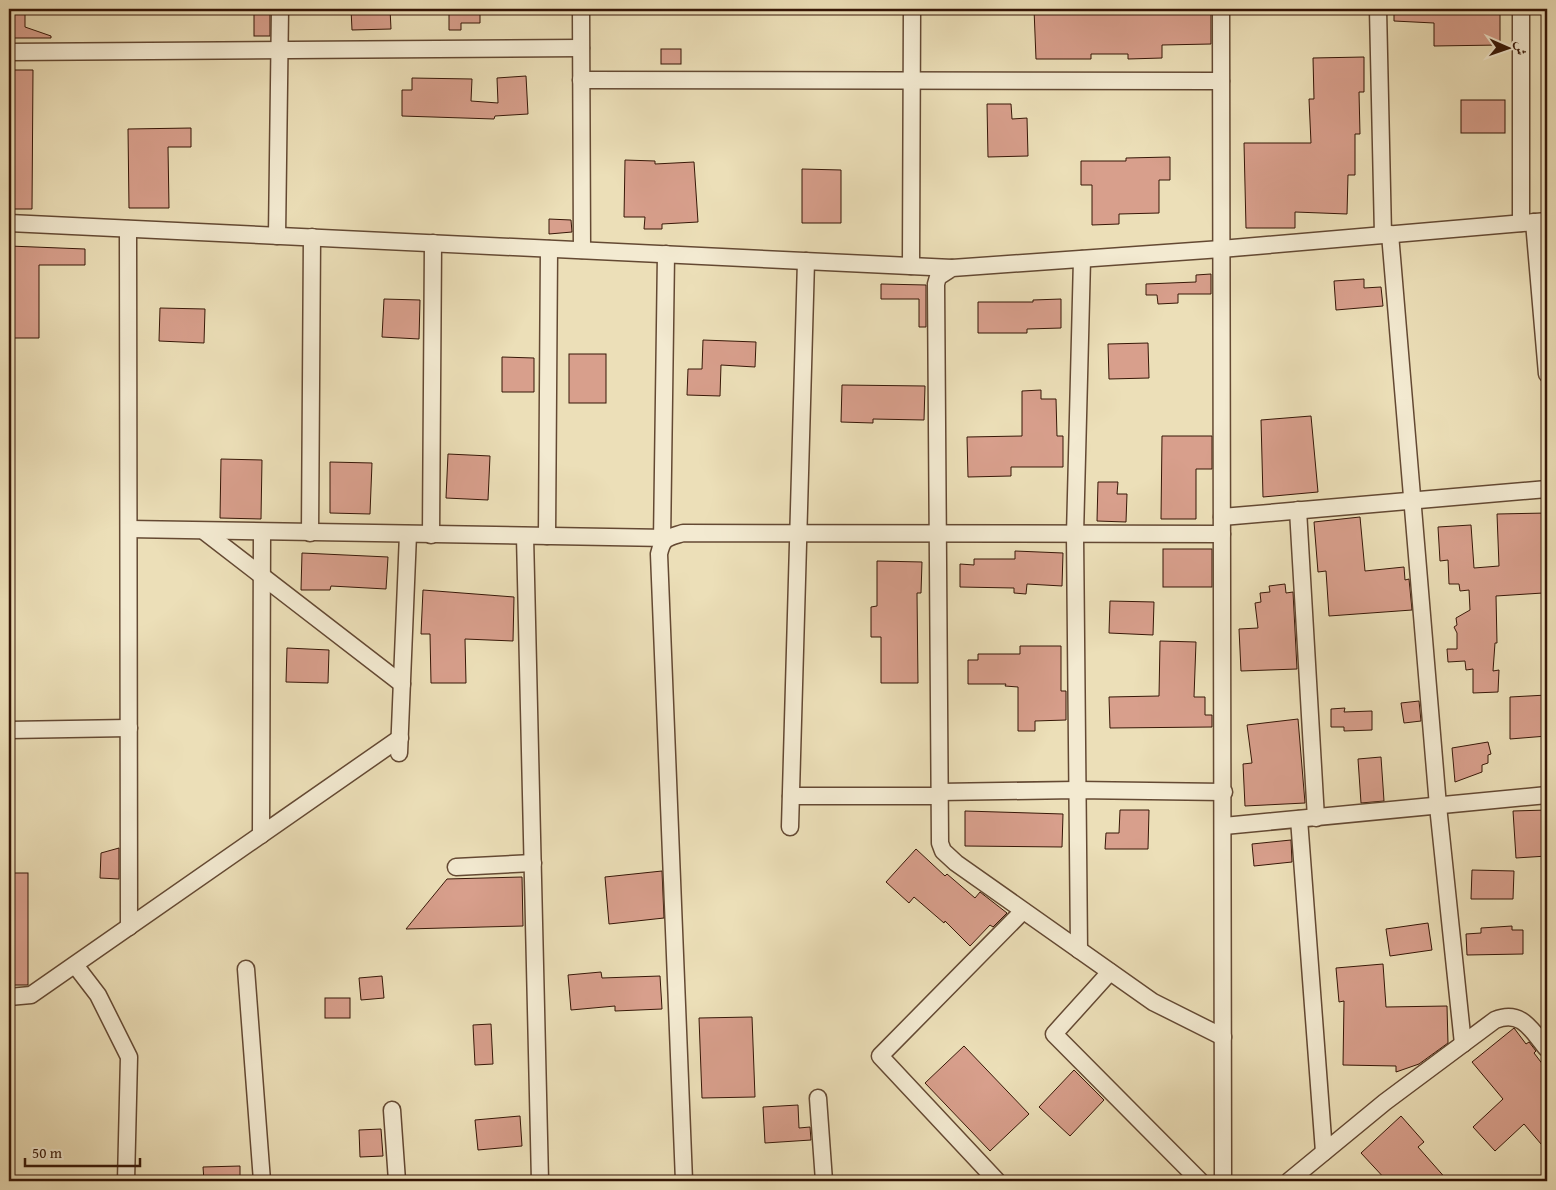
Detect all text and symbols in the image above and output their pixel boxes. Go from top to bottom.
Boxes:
north arrow [1484,22,1534,72]
text: ش [1511,41,1531,56]
scale bar [25,1135,140,1167]
text: 50 m [32,1142,63,1163]

